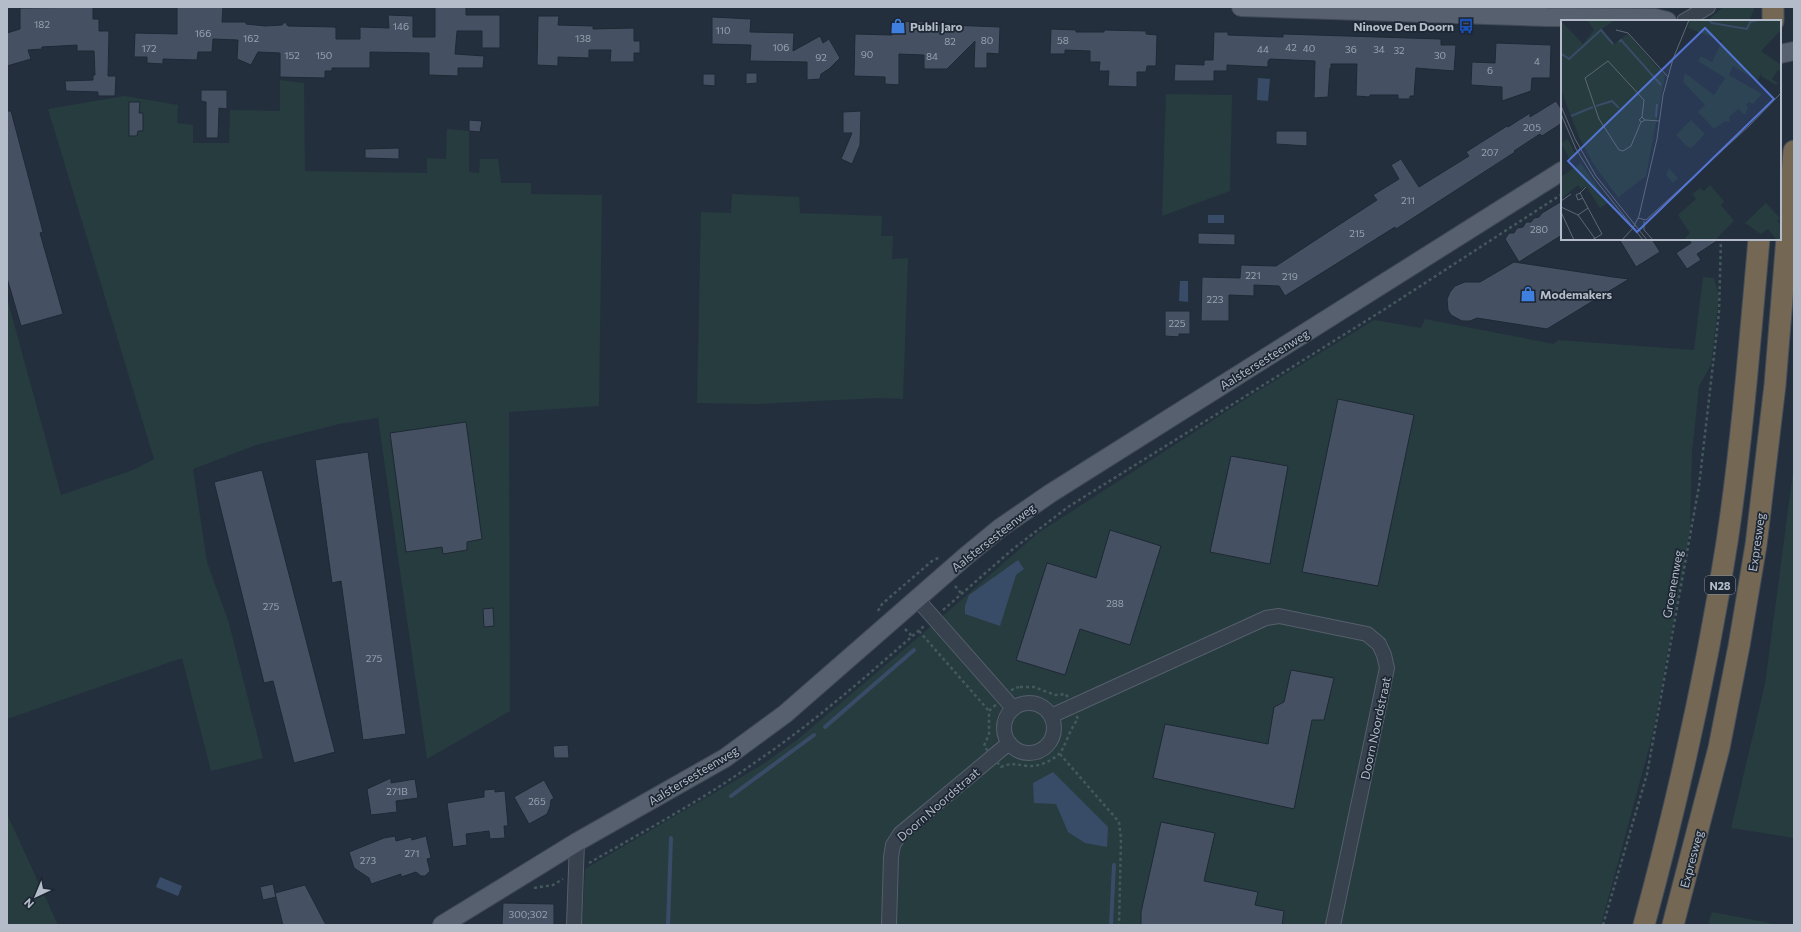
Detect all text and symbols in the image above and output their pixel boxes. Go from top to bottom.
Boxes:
shop icon: Publi Jaro [889,17,907,35]
bus stop icon: Ninove Den Doorn [1457,17,1475,35]
house number: 182 [34,18,50,30]
place label: Publi Jaro [910,19,963,34]
place label: Ninove Den Doorn [1354,19,1454,33]
house number: 146 [393,20,409,32]
inset map [1561,20,1781,240]
house number: 110 [715,24,731,36]
house number: 166 [195,27,211,39]
house number: 162 [243,32,259,44]
house number: 138 [575,32,591,44]
house number: 80 [981,34,993,46]
house number: 58 [1057,34,1069,46]
house number: 82 [944,35,956,47]
house number: 106 [773,41,789,53]
house number: 42 [1285,41,1297,53]
house number: 172 [141,42,157,54]
house number: 40 [1303,42,1315,54]
house number: 44 [1257,43,1269,55]
house number: 36 [1345,43,1357,55]
house number: 34 [1373,43,1385,55]
house number: 32 [1393,44,1405,56]
house number: 90 [861,48,873,60]
house number: 152 [284,49,300,61]
house number: 150 [316,49,332,61]
house number: 30 [1434,49,1446,61]
house number: 84 [926,50,938,62]
house number: 92 [815,51,827,63]
house number: 4 [1534,55,1540,67]
house number: 6 [1487,64,1493,76]
house number: 205 [1523,121,1541,133]
house number: 207 [1481,146,1499,158]
house number: 211 [1401,194,1415,206]
house number: 280 [1530,223,1548,235]
house number: 215 [1349,227,1365,239]
house number: 221 [1245,269,1261,281]
house number: 219 [1282,270,1298,282]
shop icon: Modemakers [1519,285,1537,303]
place label: Modemakers [1540,287,1612,301]
house number: 223 [1207,293,1224,305]
house number: 225 [1169,317,1186,329]
street label: Aalstersesteenweg [1217,326,1312,392]
street label: Aalstersesteenweg [948,500,1038,574]
street label: Expresweg [1745,511,1767,572]
street label: Groenenweg [1659,548,1685,619]
road number: N28 [1705,576,1735,594]
house number: 288 [1106,597,1124,609]
house number: 275 [263,600,280,612]
house number: 275 [366,652,383,664]
street label: Doorn Noordstraat [1357,675,1393,781]
street label: Aalstersesteenweg [646,742,741,807]
street label: Doorn Noordstraat [894,764,982,844]
house number: 271B [386,785,408,797]
house number: 265 [528,795,546,807]
street label: Expresweg [1677,828,1706,889]
house number: 271 [404,847,420,859]
house number: 273 [360,854,377,866]
north arrow [16,876,56,916]
text: N [21,896,36,911]
house number: 300;302 [509,908,548,920]

